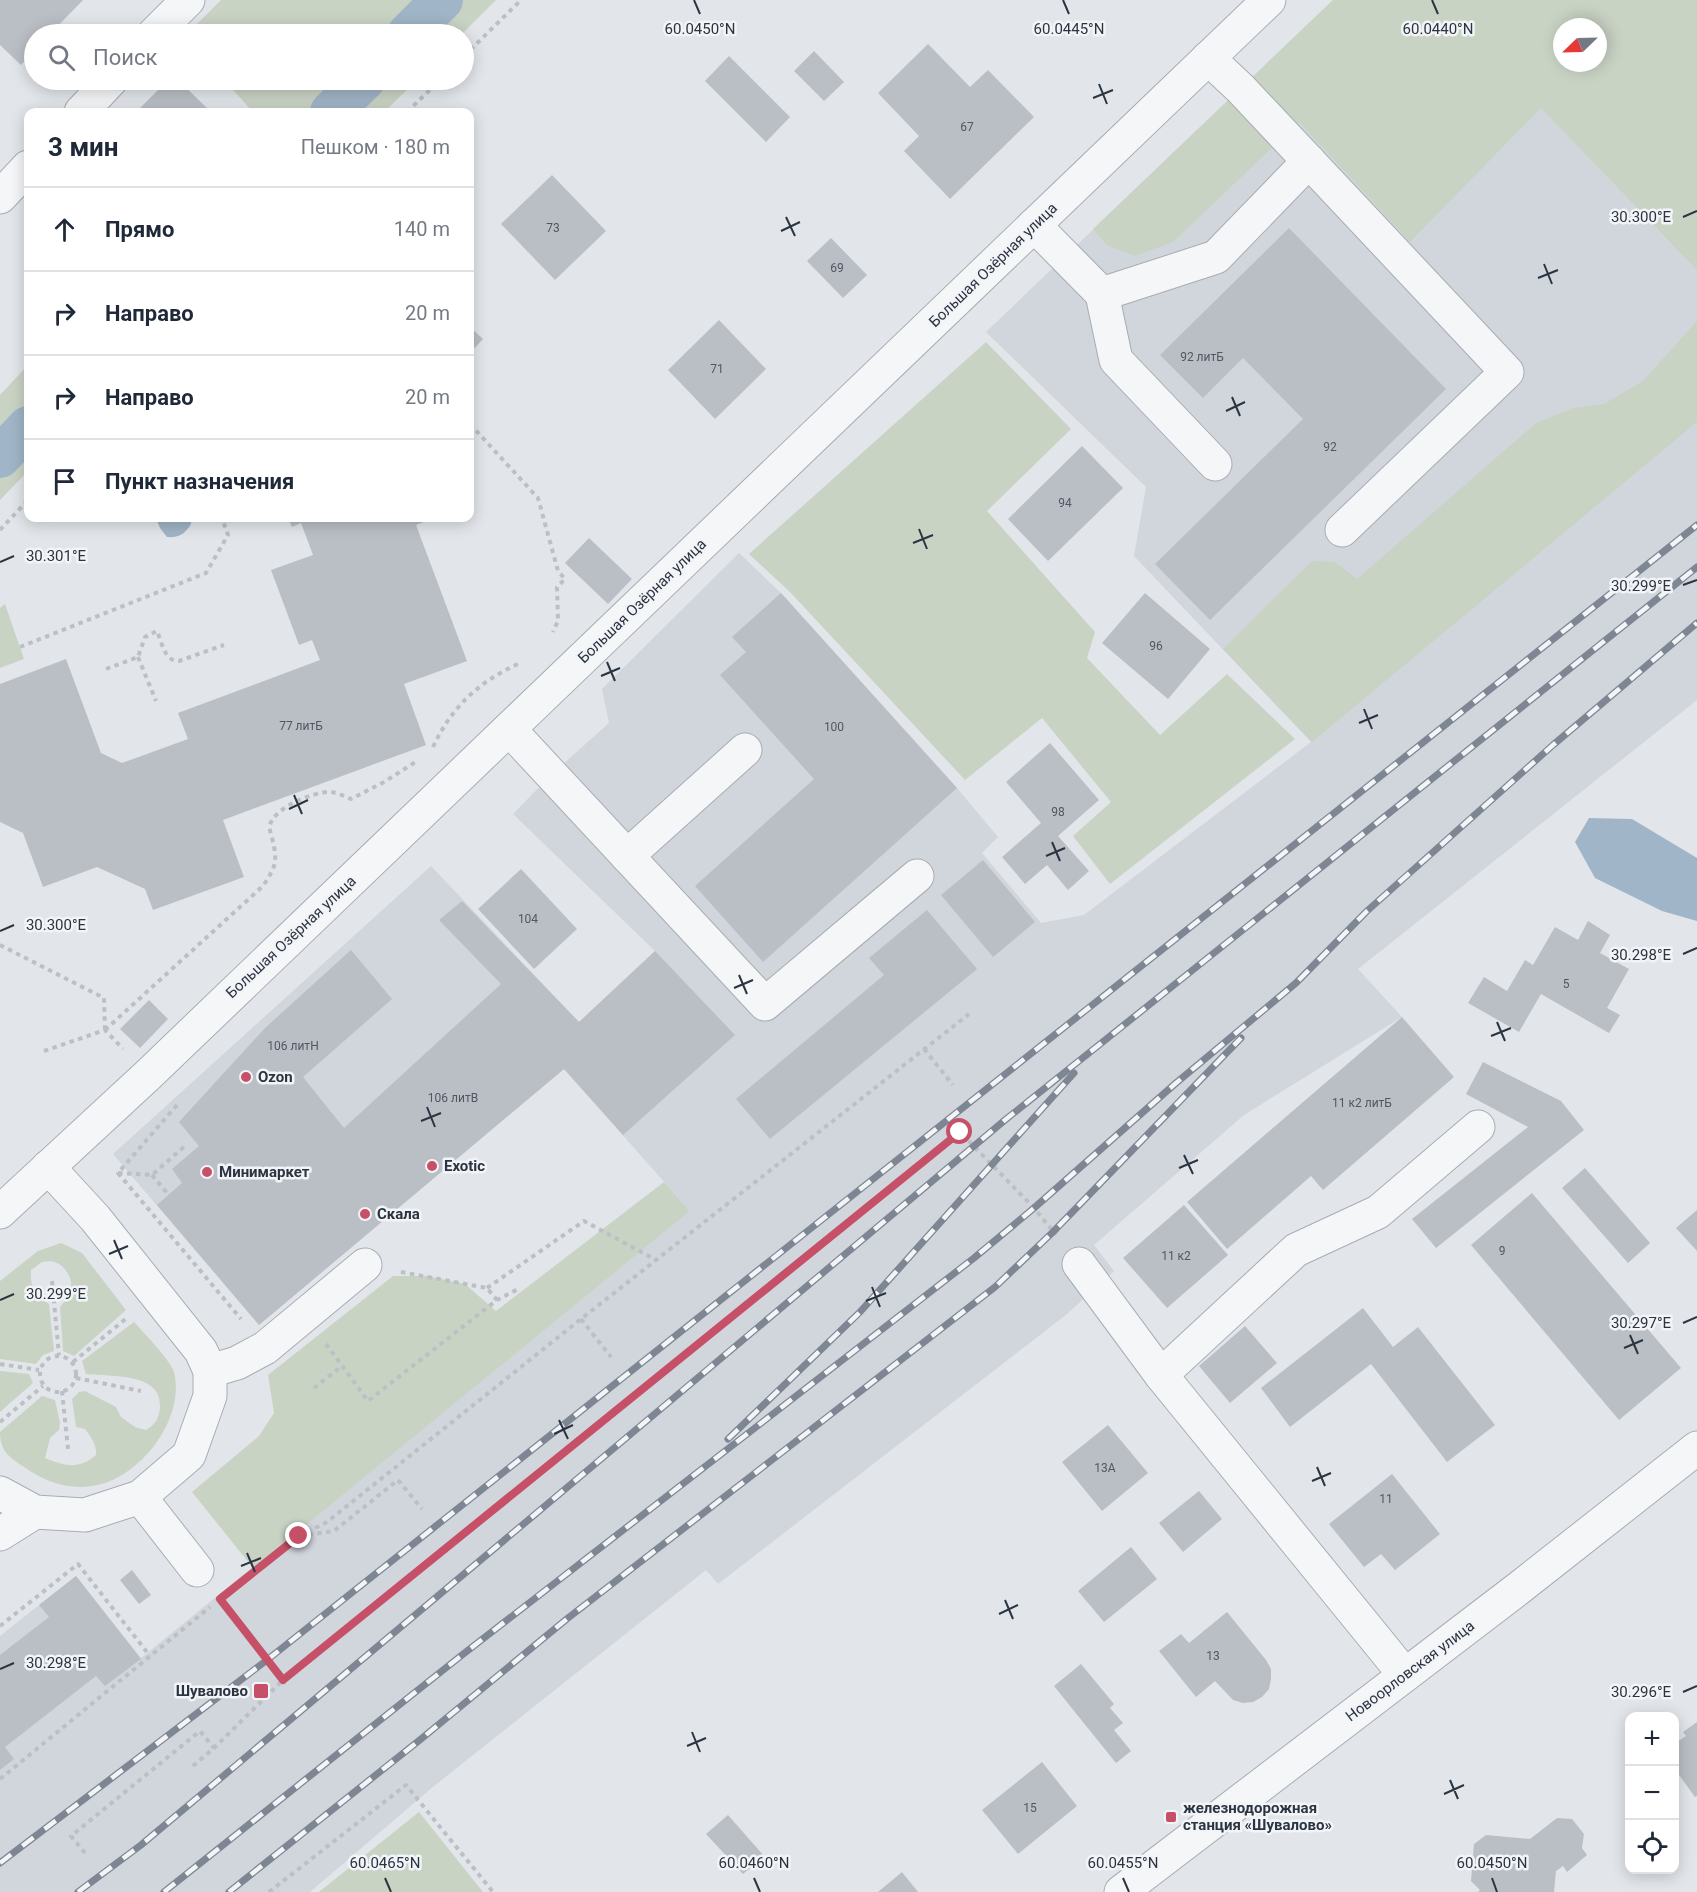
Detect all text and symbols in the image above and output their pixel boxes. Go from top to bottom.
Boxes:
north arrow [1553,18,1607,72]
text: 60.0450°N [665,20,735,38]
text: 60.0445°N [1034,20,1104,38]
text: 60.0440°N [1403,20,1473,38]
search box [24,24,474,90]
icon: search [45,41,78,74]
text: Поиск [93,45,157,70]
house number: 67 [960,120,974,134]
text: 3 мин [48,132,119,162]
text: Пешком · 180 m [301,135,450,159]
street label: Большая Озёрная улица [925,199,1061,331]
text: 30.300°E [1611,208,1672,226]
icon: ahead [48,213,81,246]
text: Прямо [105,217,174,242]
text: 140 m [394,217,450,241]
house number: 73 [546,221,560,235]
house number: 69 [830,261,844,275]
icon: right [48,297,81,330]
text: Направо [105,301,194,326]
text: 20 m [405,301,450,325]
house number: 92 литБ [1180,350,1224,364]
house number: 71 [710,362,724,376]
icon: right [48,381,81,414]
text: Направо [105,385,194,410]
text: 20 m [405,385,450,409]
house number: 92 [1323,440,1337,454]
icon: arrive [48,465,81,498]
text: Пункт назначения [105,469,294,494]
house number: 94 [1058,496,1072,510]
street label: Большая Озёрная улица [574,535,710,667]
text: 30.301°E [26,547,87,565]
text: 30.299°E [1611,577,1672,595]
house number: 96 [1149,639,1163,653]
house number: 77 литБ [279,719,323,733]
house number: 100 [824,720,844,734]
house number: 98 [1051,805,1065,819]
street label: Большая Озёрная улица [222,872,360,1002]
house number: 104 [518,912,538,926]
text: 30.300°E [26,916,87,934]
text: 30.298°E [1611,946,1672,964]
house number: 5 [1563,977,1570,991]
house number: 106 литН [267,1039,319,1053]
place label: Ozon [258,1068,293,1086]
marker: Ozon [239,1070,253,1084]
house number: 106 литВ [428,1091,478,1105]
house number: 11 к2 литБ [1332,1096,1392,1110]
route start [946,1118,972,1144]
place label: Exotic [444,1157,485,1175]
marker: Exotic [425,1159,439,1173]
place label: Минимаркет [219,1163,310,1181]
marker: Минимаркет [200,1165,214,1179]
place label: Скала [377,1205,420,1223]
marker: Скала [358,1207,372,1221]
house number: 9 [1499,1244,1505,1258]
house number: 11 к2 [1161,1249,1191,1263]
text: 30.299°E [26,1285,87,1303]
text: 30.297°E [1611,1314,1672,1332]
house number: 13А [1094,1461,1116,1475]
house number: 11 [1379,1492,1393,1506]
route end [285,1522,311,1548]
street label: Новоорловская улица [1342,1617,1478,1725]
house number: 13 [1206,1649,1220,1663]
text: 30.298°E [26,1654,87,1672]
place label: Шувалово [176,1682,248,1700]
marker: Шувалово [252,1682,270,1700]
text: 30.296°E [1611,1683,1672,1701]
map controls [1625,1712,1679,1874]
button: + [1625,1712,1679,1766]
button: − [1625,1766,1679,1820]
place label: железнодорожная станция «Шувалово» [1183,1799,1332,1834]
house number: 15 [1023,1801,1037,1815]
marker: железнодорожная станция «Шувалово» [1164,1810,1178,1824]
button: locate [1625,1820,1679,1874]
text: 60.0465°N [350,1854,420,1872]
text: 60.0460°N [719,1854,789,1872]
text: 60.0455°N [1088,1854,1158,1872]
text: 60.0450°N [1457,1854,1527,1872]

